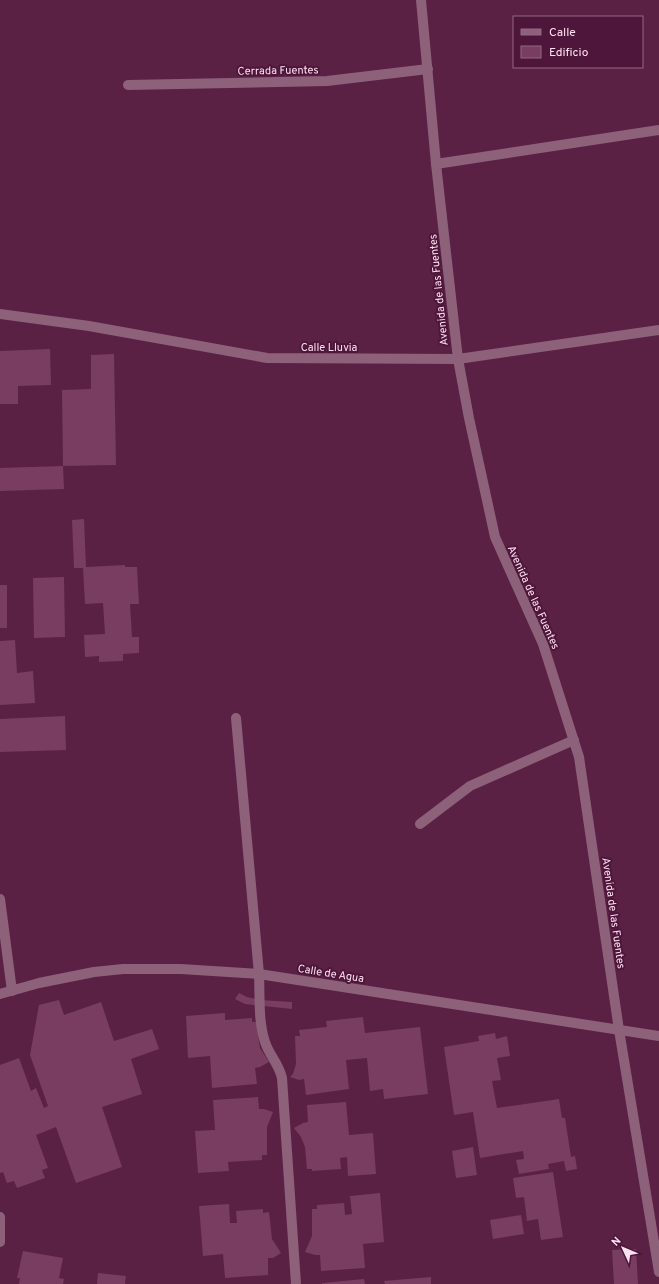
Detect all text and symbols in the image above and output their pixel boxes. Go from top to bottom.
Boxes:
legend [513,16,643,68]
text: Calle [549,25,576,41]
text: Edificio [549,45,589,61]
street label: Cerrada Fuentes [237,63,319,79]
street label: Avenida de las Fuentes [426,233,452,346]
street label: Calle Lluvia [301,341,358,355]
street label: Avenida de las Fuentes [504,543,562,651]
street label: Avenida de las Fuentes [598,857,628,970]
street label: Calle de Agua [297,962,365,986]
north arrow [603,1228,643,1268]
text: N [609,1234,624,1249]

